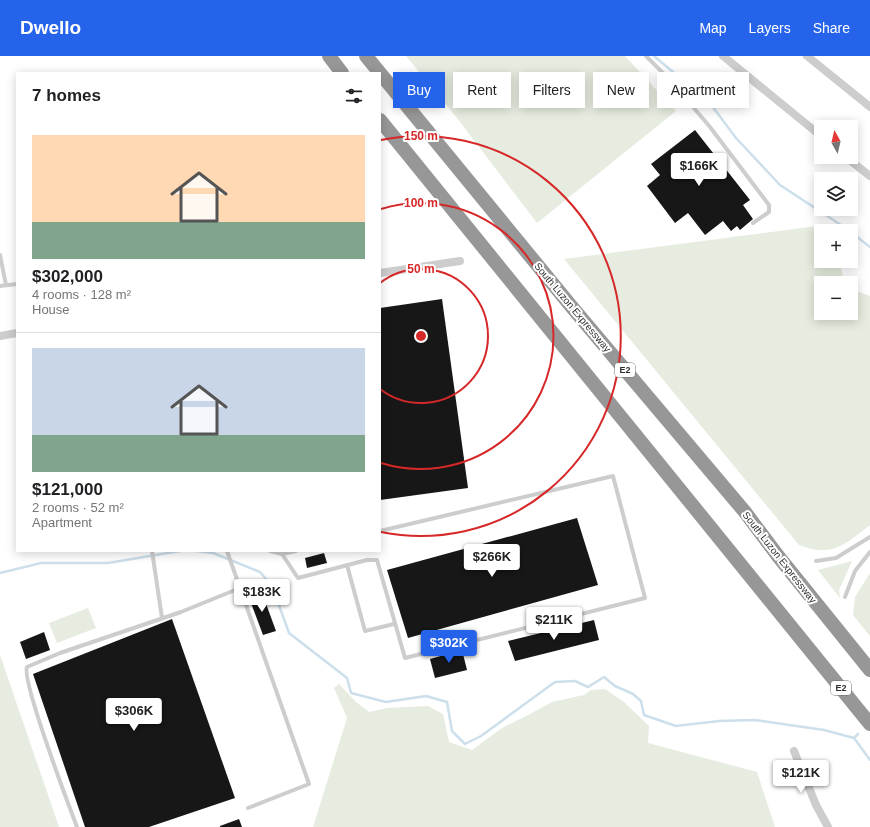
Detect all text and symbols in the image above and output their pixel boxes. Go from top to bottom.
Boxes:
text: Dwello [20,17,81,38]
text: Map [699,20,727,36]
text: Layers [749,20,791,36]
text: Share [813,20,850,36]
chip: Buy [393,72,445,108]
chip: Rent [453,72,511,108]
chip: Filters [519,72,585,108]
chip: New [593,72,649,108]
chip: Apartment [657,72,749,108]
icon: filters [343,85,365,107]
text: 7 homes [32,86,101,105]
north arrow [814,120,858,164]
map controls [814,120,858,320]
text: 150 m [404,129,438,143]
pin: $166K [671,153,727,187]
text: $166K [680,158,718,173]
icon: home [163,161,235,233]
button: layers [814,172,858,216]
text: 100 m [404,196,438,210]
button: + [814,224,858,268]
street label: South Luzon Expressway [532,261,613,354]
text: 50 m [407,262,435,276]
text: $302,000 [32,267,103,286]
button: − [814,276,858,320]
text: 4 rooms · 128 m² [32,287,131,302]
text: House [32,302,70,317]
centre of rings [414,329,428,343]
road number: E2 [615,363,635,377]
icon: home [163,374,235,446]
text: $121,000 [32,480,103,499]
text: 2 rooms · 52 m² [32,500,124,515]
street label: South Luzon Expressway [741,509,819,605]
text: Apartment [32,515,92,530]
pin: $266K [464,544,520,578]
text: $266K [473,549,511,564]
pin: $183K [234,579,290,613]
text: $183K [243,584,281,599]
pin: $211K [526,607,582,641]
text: $211K [535,612,573,627]
pin: $302K [421,630,477,664]
text: $302K [430,635,468,650]
road number: E2 [831,681,851,695]
pin: $306K [106,698,162,732]
text: $306K [115,703,153,718]
pin: $121K [773,760,829,794]
text: $121K [782,765,820,780]

